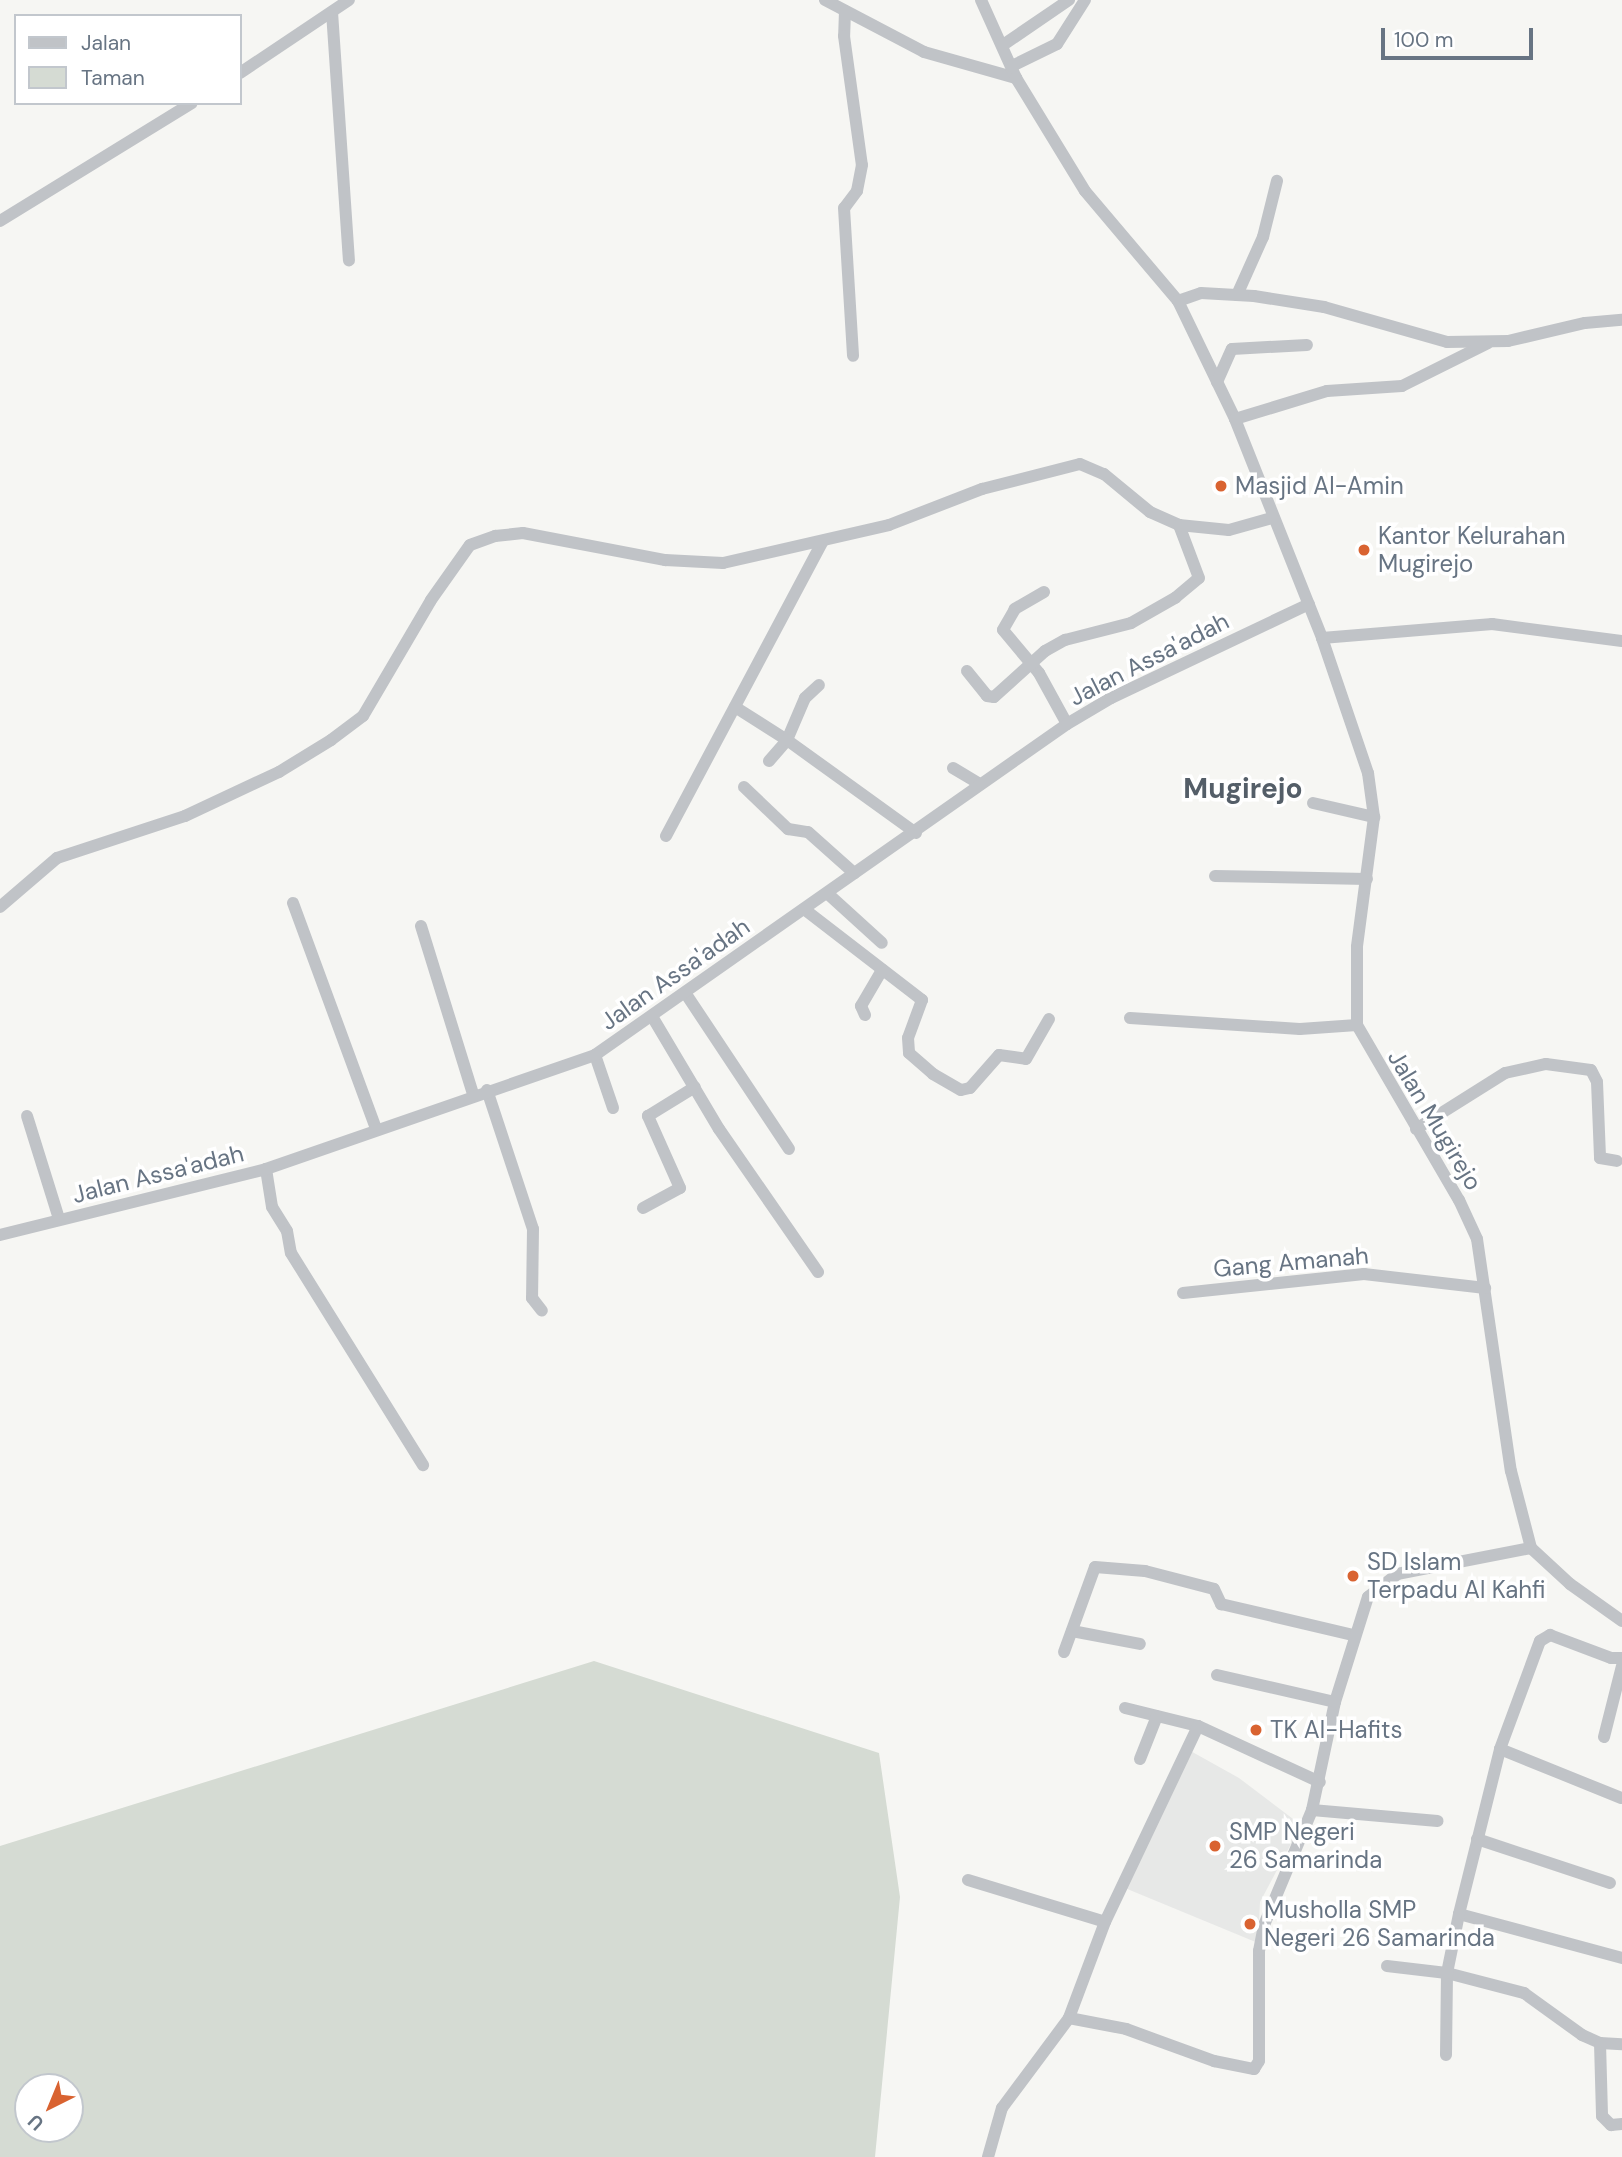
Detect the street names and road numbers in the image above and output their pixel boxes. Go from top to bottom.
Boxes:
street label: Jalan Assa'adah [1064,606,1234,712]
street label: Jalan Assa'adah [595,912,755,1036]
street label: Jalan Mugirejo [1382,1045,1488,1195]
street label: Jalan Assa'adah [69,1139,247,1209]
street label: Gang Amanah [1212,1241,1370,1283]

